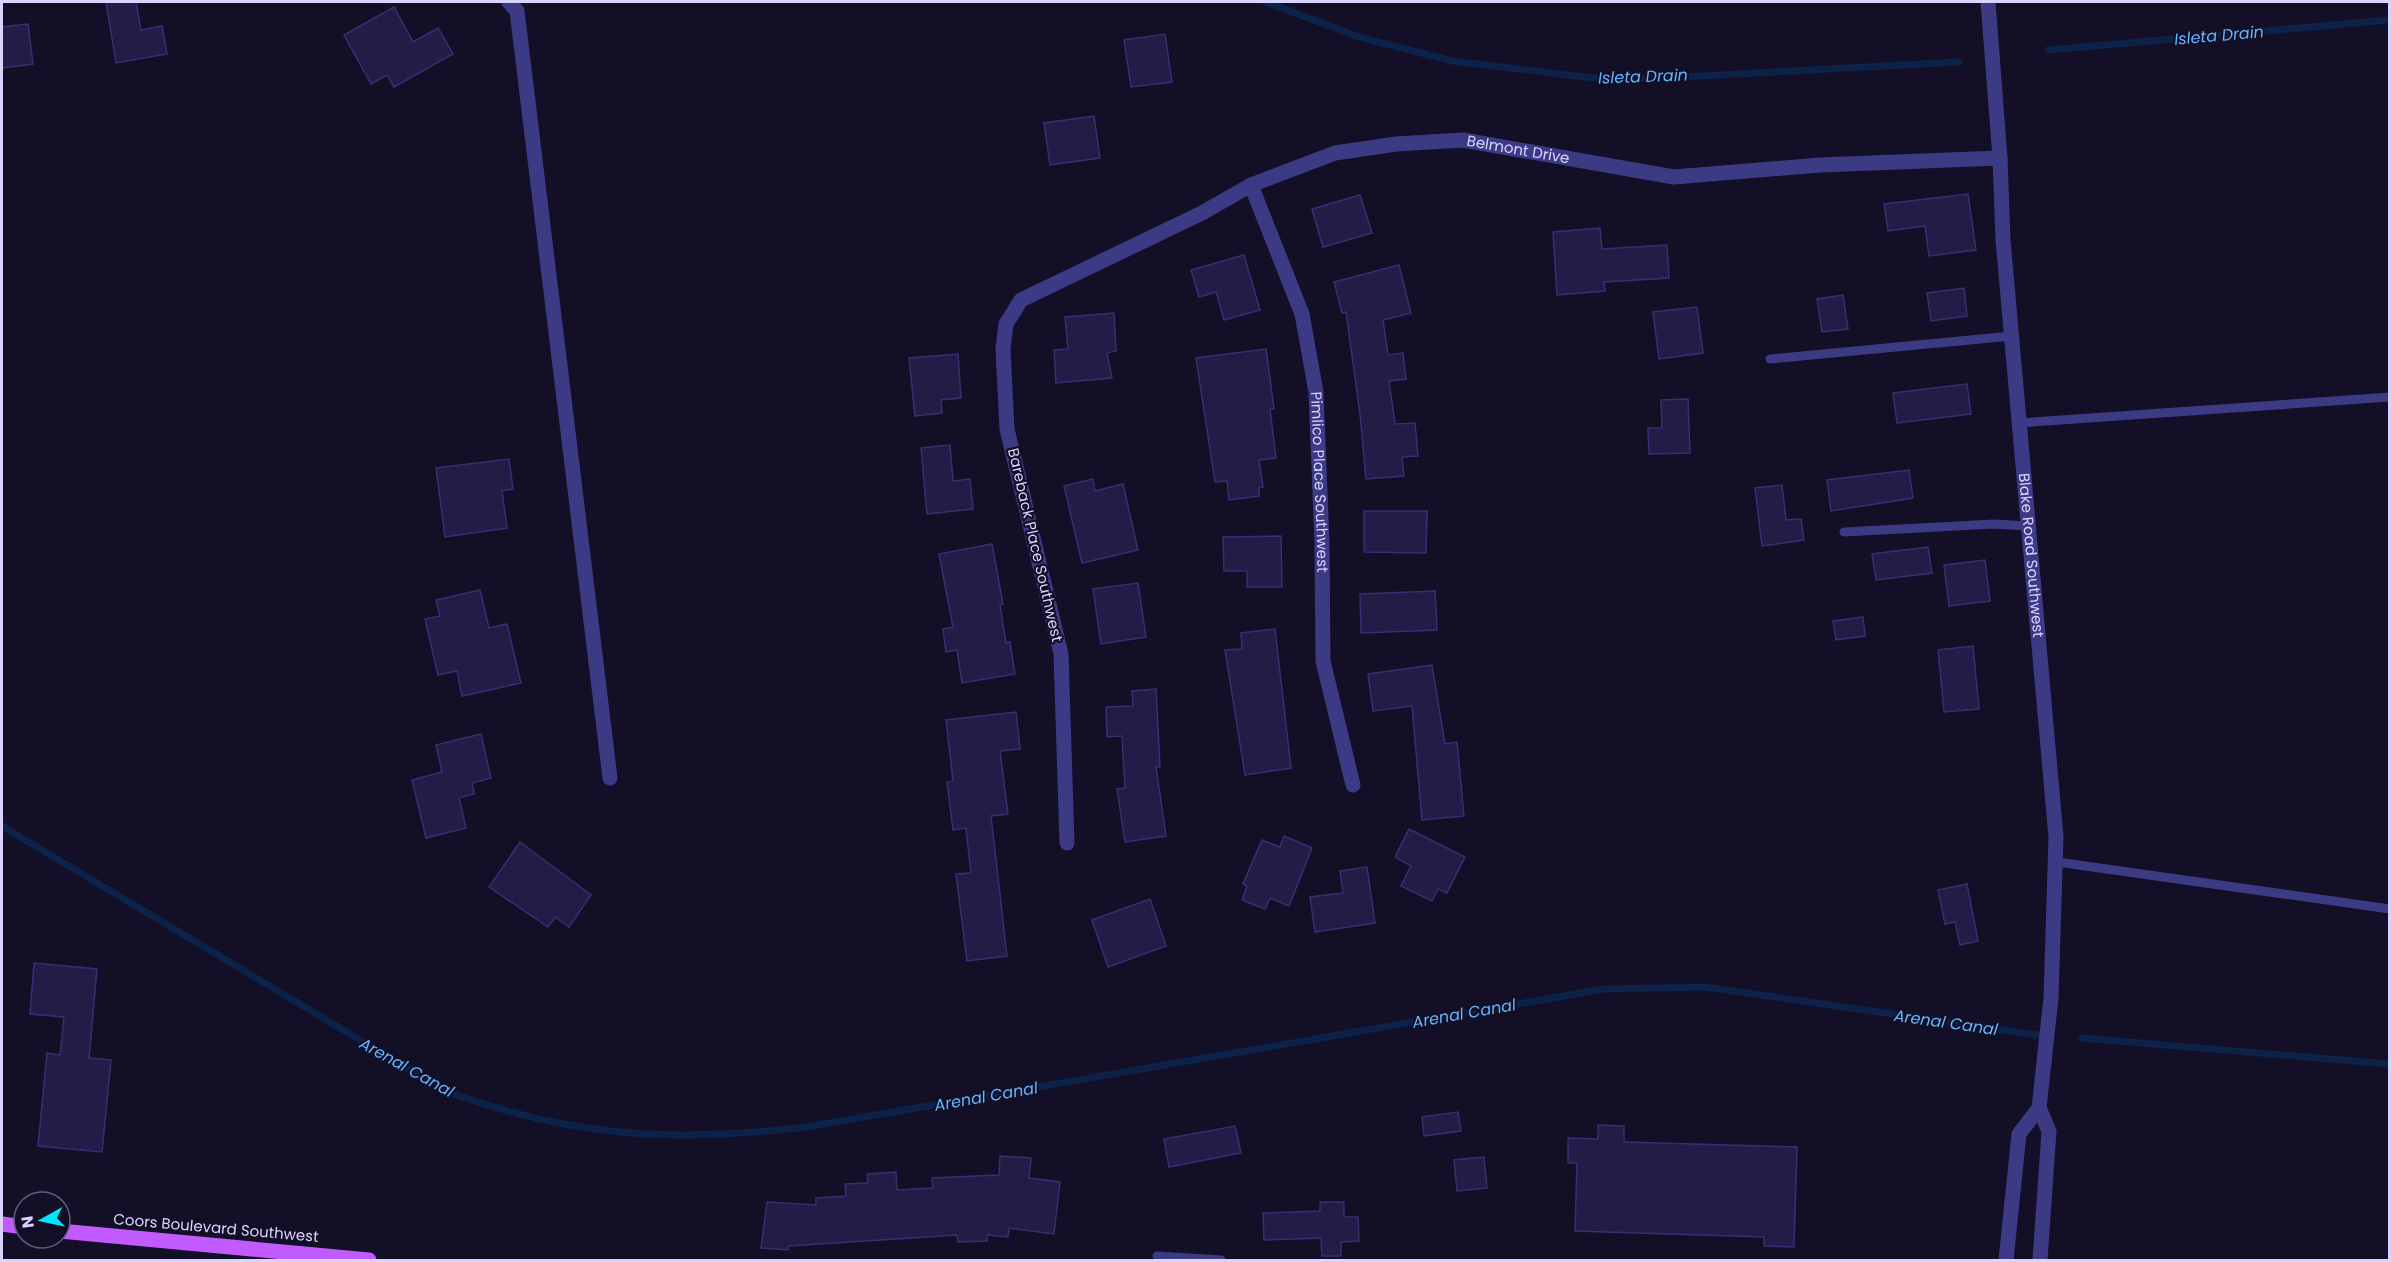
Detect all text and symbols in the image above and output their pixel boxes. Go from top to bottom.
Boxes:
water label: Isleta Drain [2173,20,2265,51]
water label: Isleta Drain [1598,63,1688,90]
street label: Belmont Drive [1465,130,1571,169]
street label: Pimlico Place Southwest [1306,391,1333,573]
street label: Bareback Place Southwest [1003,446,1068,644]
street label: Blake Road Southwest [2014,472,2049,638]
water label: Arenal Canal [1410,993,1518,1034]
water label: Arenal Canal [1892,1004,1999,1041]
water label: Arenal Canal [355,1032,458,1103]
water label: Arenal Canal [932,1076,1040,1117]
north arrow [12,1190,72,1250]
street label: Coors Boulevard Southwest [113,1208,319,1247]
text: N [15,1214,40,1230]

